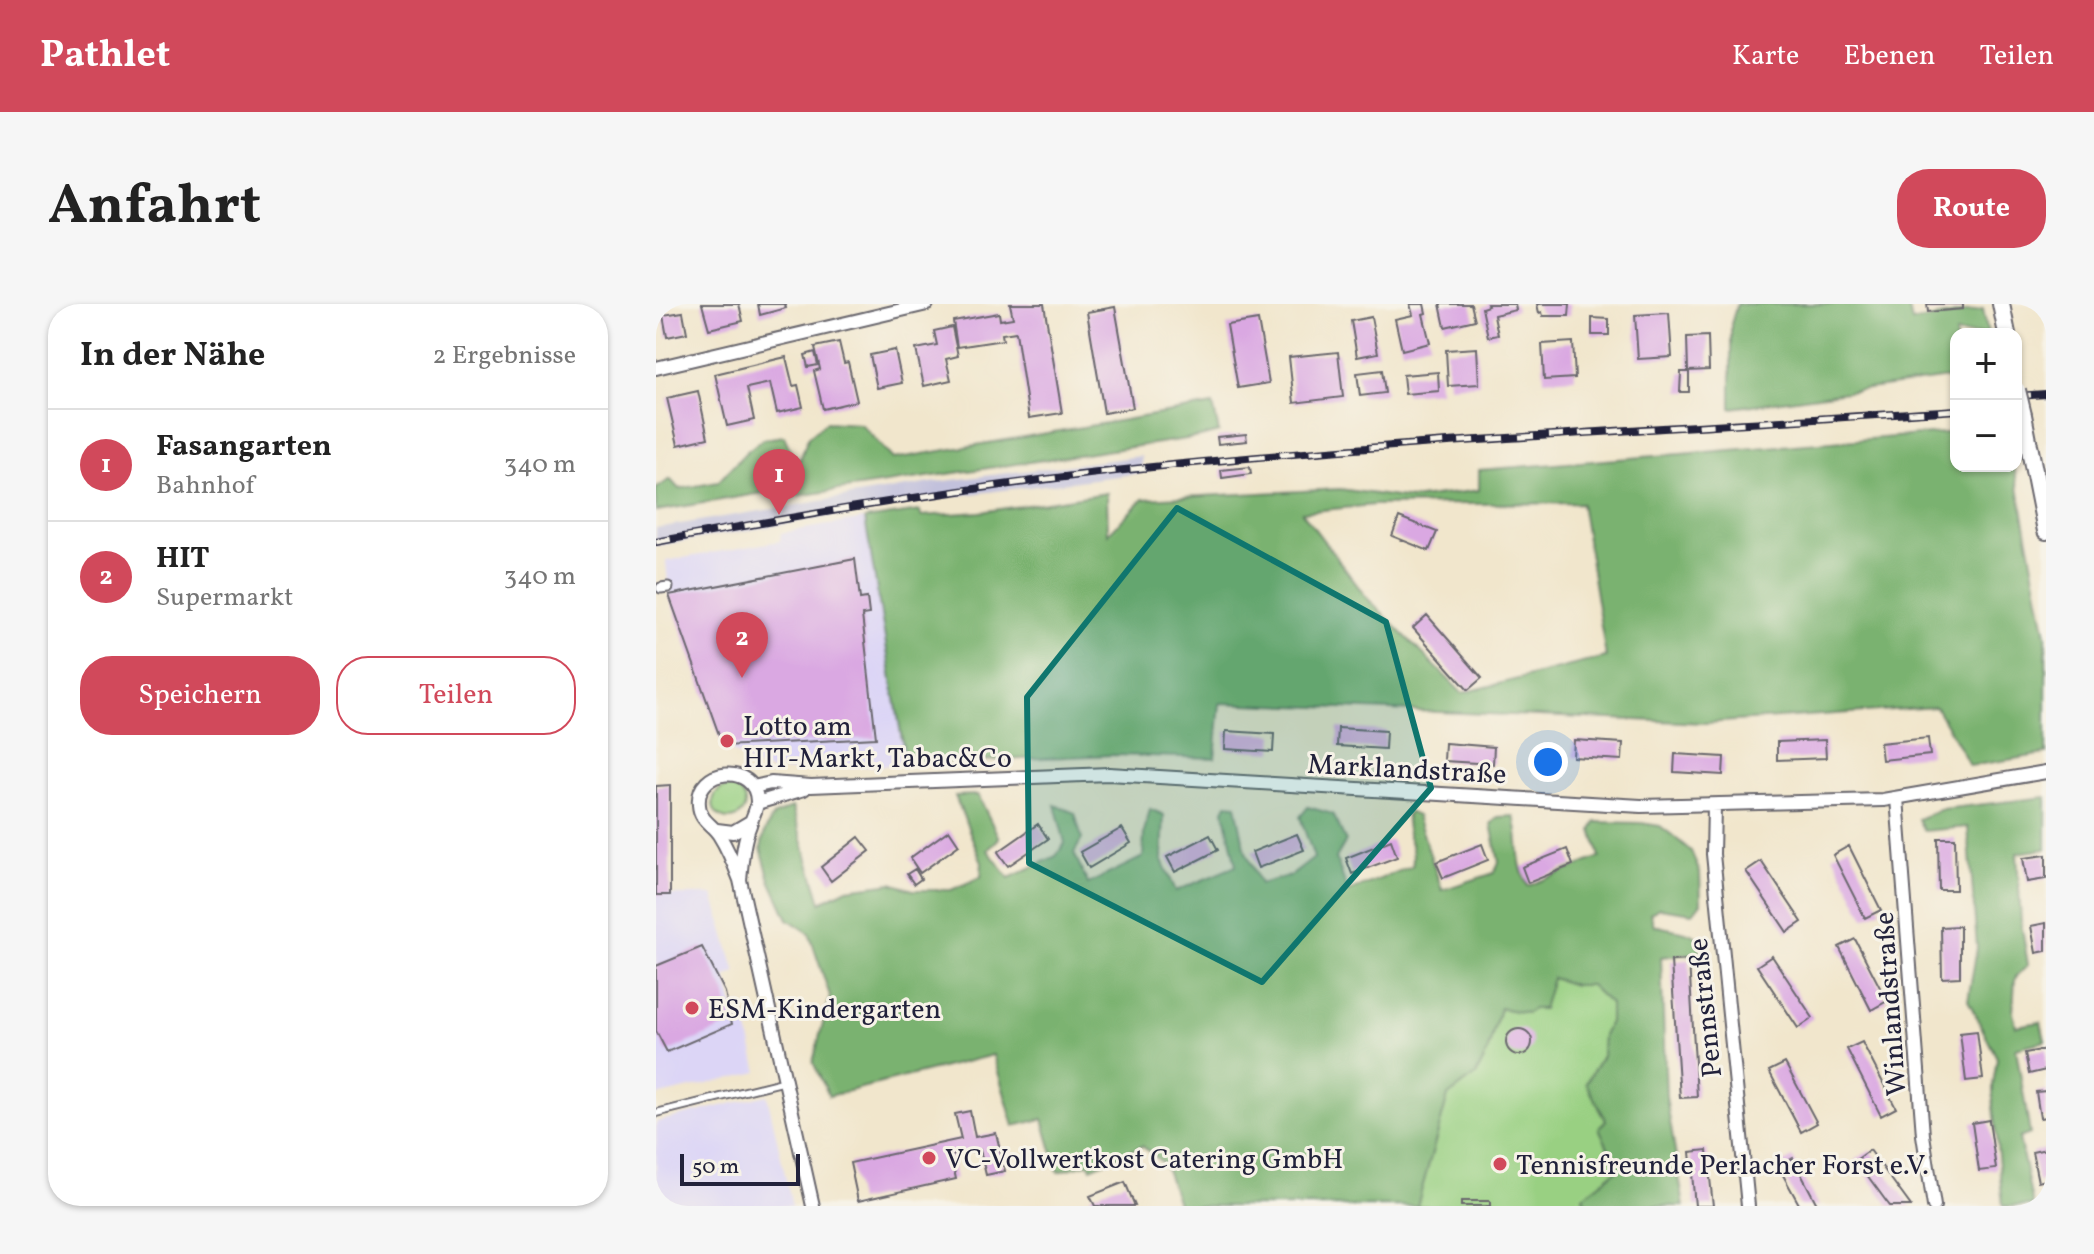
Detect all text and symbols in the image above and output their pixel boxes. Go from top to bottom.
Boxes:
text: Pathlet [40,30,170,83]
text: Karte [1732,37,1799,76]
text: Ebenen [1843,37,1936,76]
text: Teilen [1980,37,2054,76]
text: Anfahrt [48,169,261,247]
button: Route [1897,169,2046,248]
map controls [1950,328,2022,472]
button: + [1950,328,2022,400]
text: In der Nähe [80,333,265,380]
text: 2 Ergebnisse [433,338,576,374]
button: − [1950,400,2022,472]
text: Fasangarten [156,426,332,468]
text: 1 [101,447,111,483]
text: 340 m [504,447,576,483]
pin: 1 [753,449,805,515]
text: Bahnhof [156,468,254,504]
text: HIT [156,538,210,580]
text: 2 [99,559,113,595]
text: 340 m [504,559,576,595]
text: Supermarkt [156,580,293,616]
pin: 2 [716,612,768,678]
button: Speichern [80,656,320,735]
button: Teilen [336,656,576,735]
place label: Lotto am HIT-Markt, Tabac&Co [743,708,1012,779]
marker: Lotto am HIT-Markt, Tabac&Co [718,732,736,750]
your location [1528,742,1568,782]
street label: Marklandstraße [1306,746,1507,795]
street label: Winlandstraße [1866,910,1917,1097]
street label: Pennstraße [1680,936,1733,1079]
place label: ESM-Kindergarten [708,991,941,1030]
marker: ESM-Kindergarten [683,999,701,1017]
place label: VC-Vollwertkost Catering GmbH [945,1141,1343,1180]
place label: Tennisfreunde Perlacher Forst e.V. [1516,1147,1929,1186]
marker: VC-Vollwertkost Catering GmbH [920,1149,938,1167]
scale bar [680,1150,800,1186]
text: 50 m [692,1152,739,1183]
marker: Tennisfreunde Perlacher Forst e.V. [1491,1155,1509,1173]

